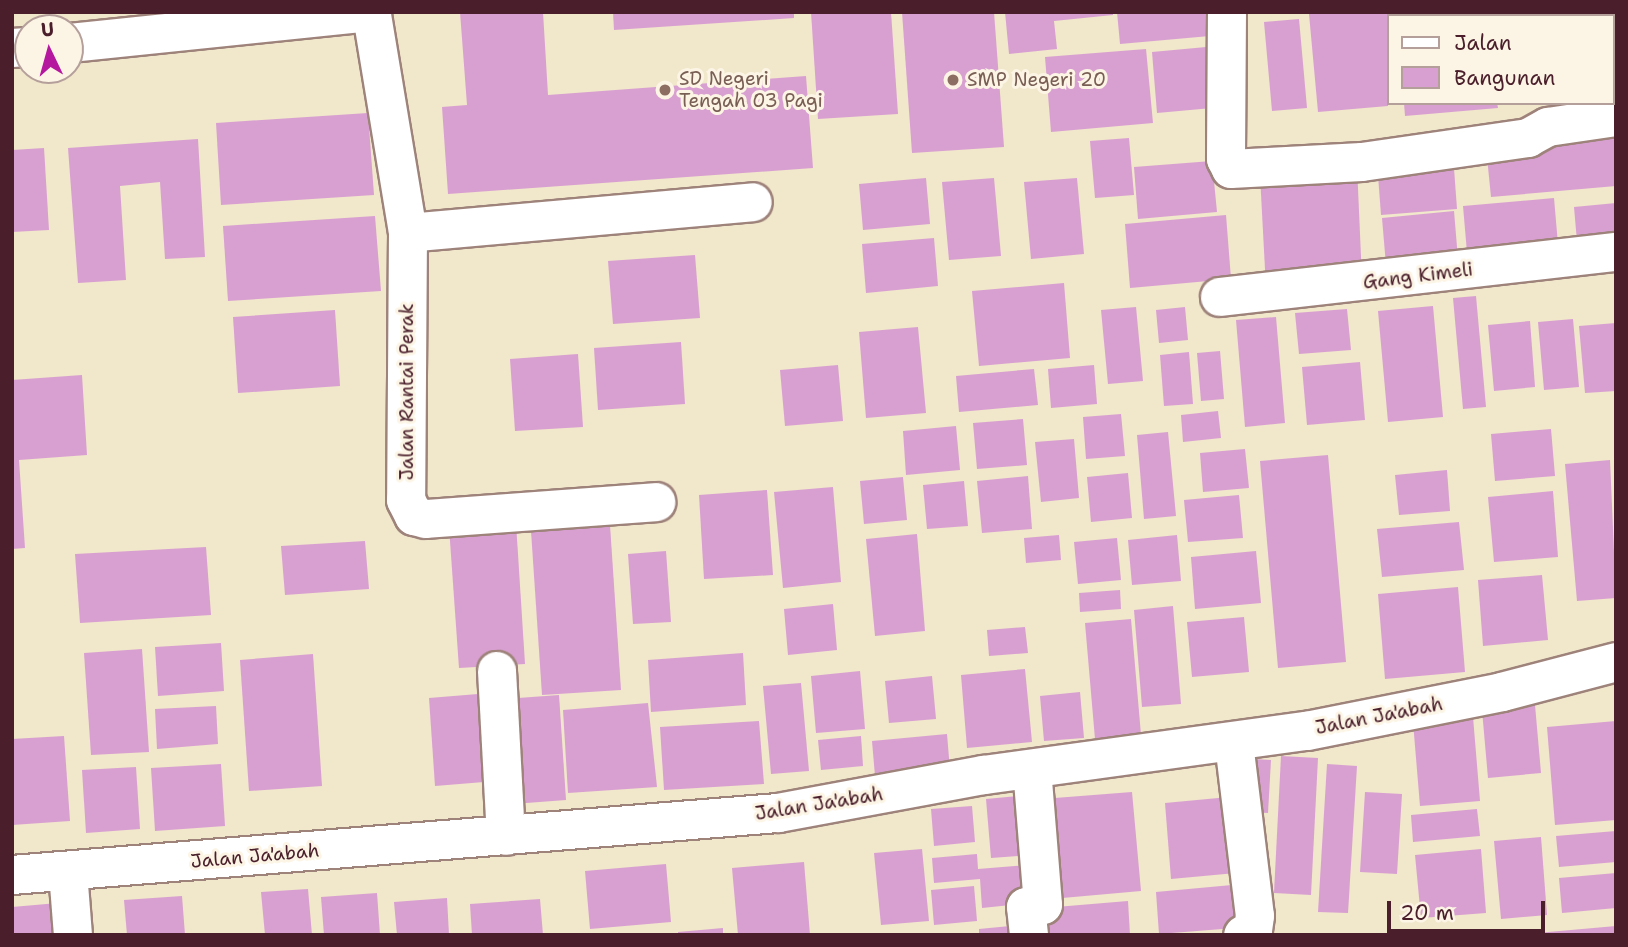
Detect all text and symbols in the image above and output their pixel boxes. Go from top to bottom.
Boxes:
north arrow [14,14,84,84]
legend [1386,14,1614,105]
text: U [40,17,55,43]
text: Jalan [1454,29,1512,57]
text: Bangunan [1454,64,1555,92]
place label: SD Negeri Tengah 03 Pagi [679,68,823,112]
place label: SMP Negeri 20 [967,69,1106,91]
marker: SMP Negeri 20 [945,72,961,88]
marker: SD Negeri Tengah 03 Pagi [657,82,673,98]
street label: Gang Kimeli [1362,258,1474,294]
street label: Jalan Rantai Perak [396,303,418,481]
street label: Jalan Ja'abah [1313,692,1445,740]
street label: Jalan Ja'abah [753,783,885,825]
street label: Jalan Ja'abah [190,839,320,873]
scale bar [1390,888,1548,932]
text: 20 m [1400,899,1454,927]

